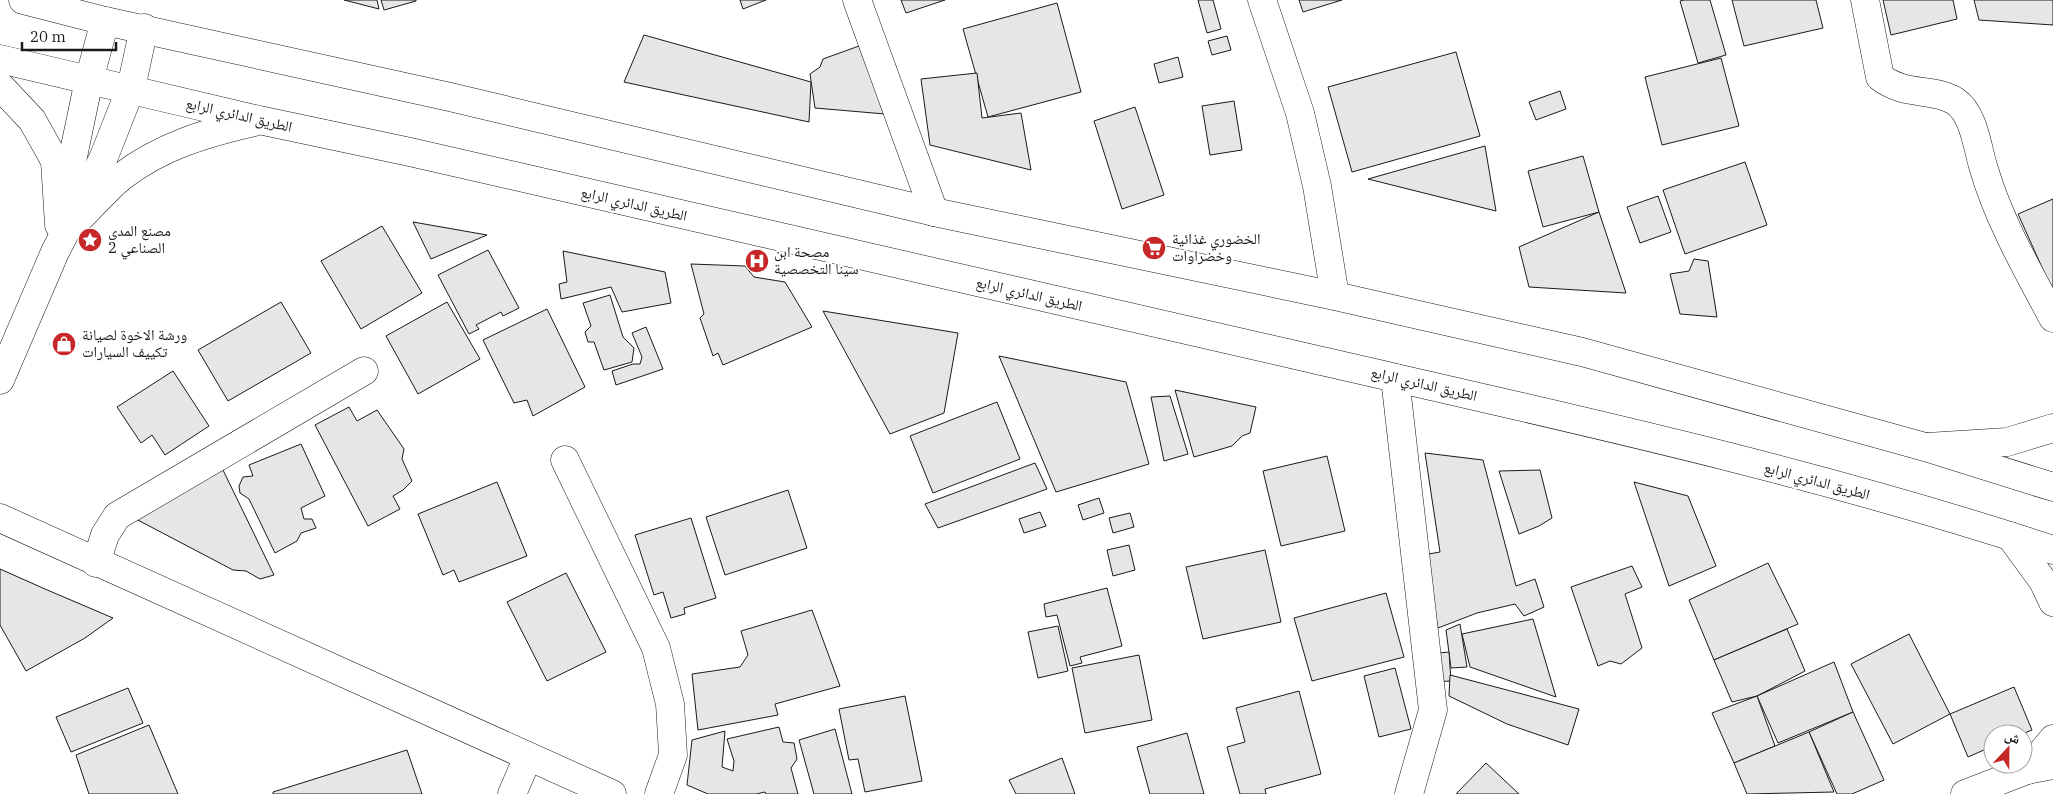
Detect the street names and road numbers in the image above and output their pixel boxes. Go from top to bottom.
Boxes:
street label: الطريق الدائري الرابع [183,93,294,139]
street label: الطريق الدائري الرابع [578,182,689,228]
street label: الطريق الدائري الرابع [973,272,1084,318]
street label: الطريق الدائري الرابع [1368,362,1479,408]
street label: الطريق الدائري الرابع [1762,457,1872,506]

